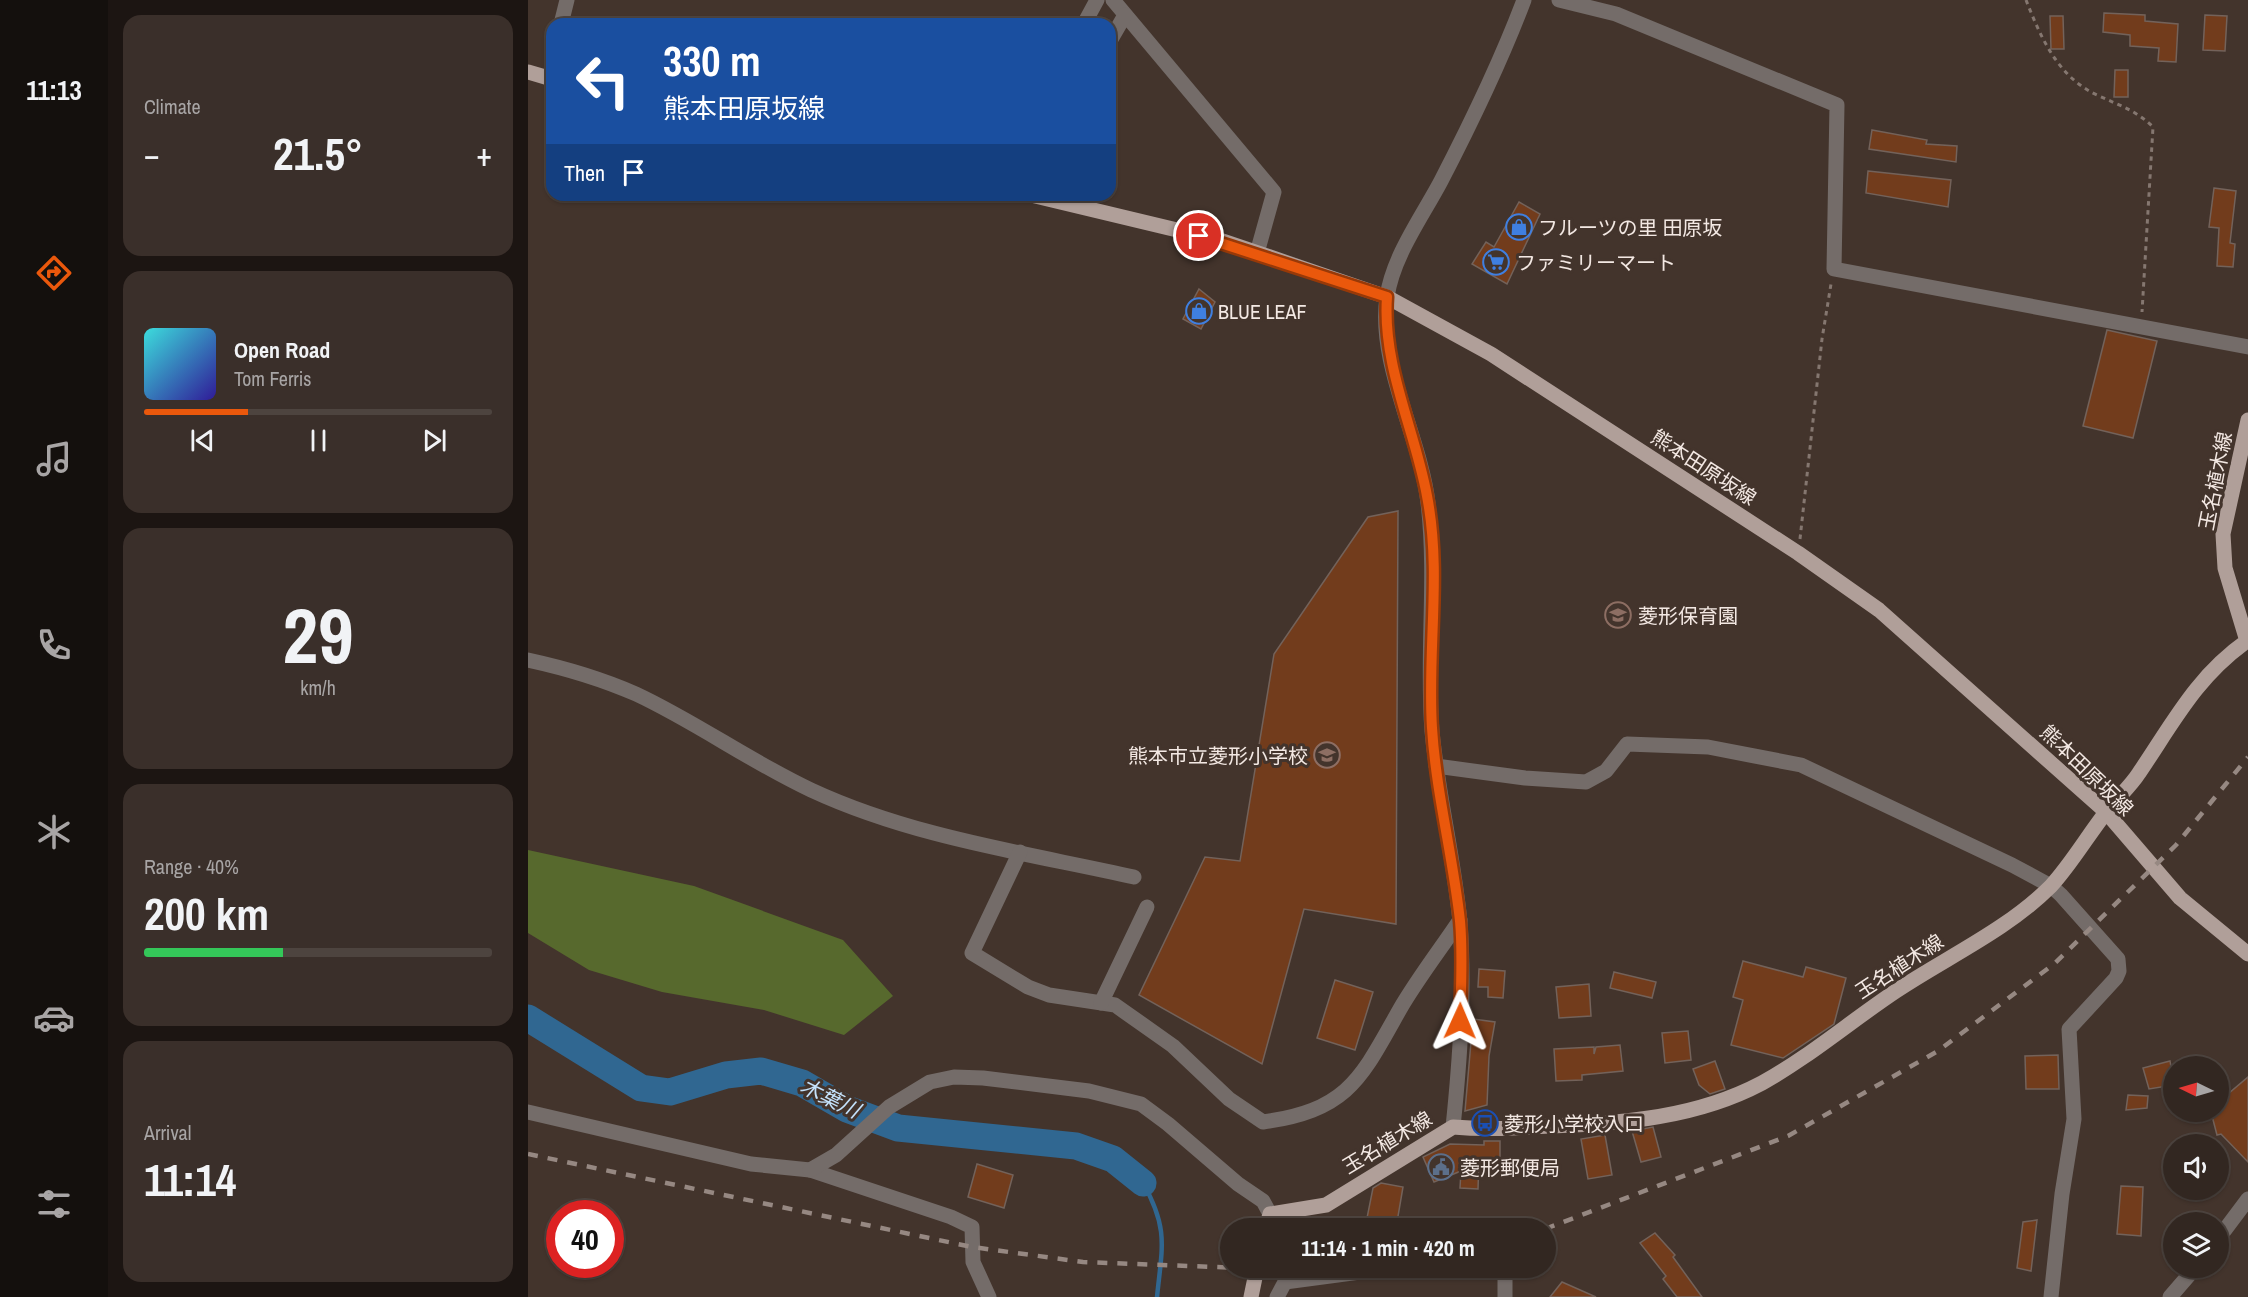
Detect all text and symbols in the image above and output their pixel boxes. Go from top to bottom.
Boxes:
text: 330 m [663,33,761,89]
icon: left [564,42,642,120]
text: 11:13 [26,72,82,108]
text: 熊本田原坂線 [663,90,825,126]
text: Climate [144,93,201,120]
text: 21.5° [273,123,363,184]
text: − [144,132,160,176]
text: + [476,132,492,176]
icon: arrive [617,156,650,189]
text: Then [564,158,605,188]
pin [1173,210,1224,261]
shop icon: フルーツの里 田原坂 [1504,212,1534,242]
place label: フルーツの里 田原坂 [1538,214,1722,241]
icon: arrive [1182,219,1215,252]
supermarket icon: ファミリーマート [1481,247,1511,277]
place label: ファミリーマート [1516,249,1676,276]
icon: directions [33,252,75,294]
shop icon: BLUE LEAF [1184,296,1214,326]
place label: BLUE LEAF [1218,298,1306,325]
text: Open Road [234,335,330,365]
text: Tom Ferris [234,365,312,392]
street label: 熊本田原坂線 [1646,423,1762,511]
icon: previous [186,424,219,457]
icon: pause [302,424,335,457]
icon: next [418,424,451,457]
street label: 玉名植木線 [2192,429,2238,533]
icon: music [33,438,75,480]
text: 29 [282,582,354,687]
school or university icon: 菱形保育園 [1603,600,1633,630]
place label: 菱形保育園 [1638,602,1738,629]
icon: phone [33,624,75,666]
text: km/h [300,674,336,701]
street label: 熊本田原坂線 [2034,719,2140,821]
school or university icon: 熊本市立菱形小学校 [1312,740,1342,770]
place label: 熊本市立菱形小学校 [1128,742,1308,769]
icon: climate [33,811,75,853]
text: Range · 40% [144,853,239,880]
text: 200 km [144,883,269,944]
street label: 玉名植木線 [1850,927,1948,1005]
position arrow [1428,989,1492,1053]
icon: car [33,997,75,1039]
north arrow [2163,1056,2229,1122]
map controls [2163,1056,2229,1278]
water label: 木葉川 [795,1071,866,1126]
street label: 玉名植木線 [1337,1105,1437,1179]
bus stop icon: 菱形小学校入口 [1470,1108,1500,1138]
place label: 菱形小学校入口 [1504,1110,1644,1137]
text: Arrival [144,1119,191,1146]
button: sound [2163,1134,2229,1200]
text: 11:14 [144,1149,236,1210]
public building icon: 菱形郵便局 [1426,1152,1456,1182]
place label: 菱形郵便局 [1460,1154,1560,1181]
icon: filters [33,1183,75,1225]
speed limit sign: 40 [546,1200,624,1278]
button: layers [2163,1212,2229,1278]
text: 11:14 · 1 min · 420 m [1301,1233,1475,1263]

